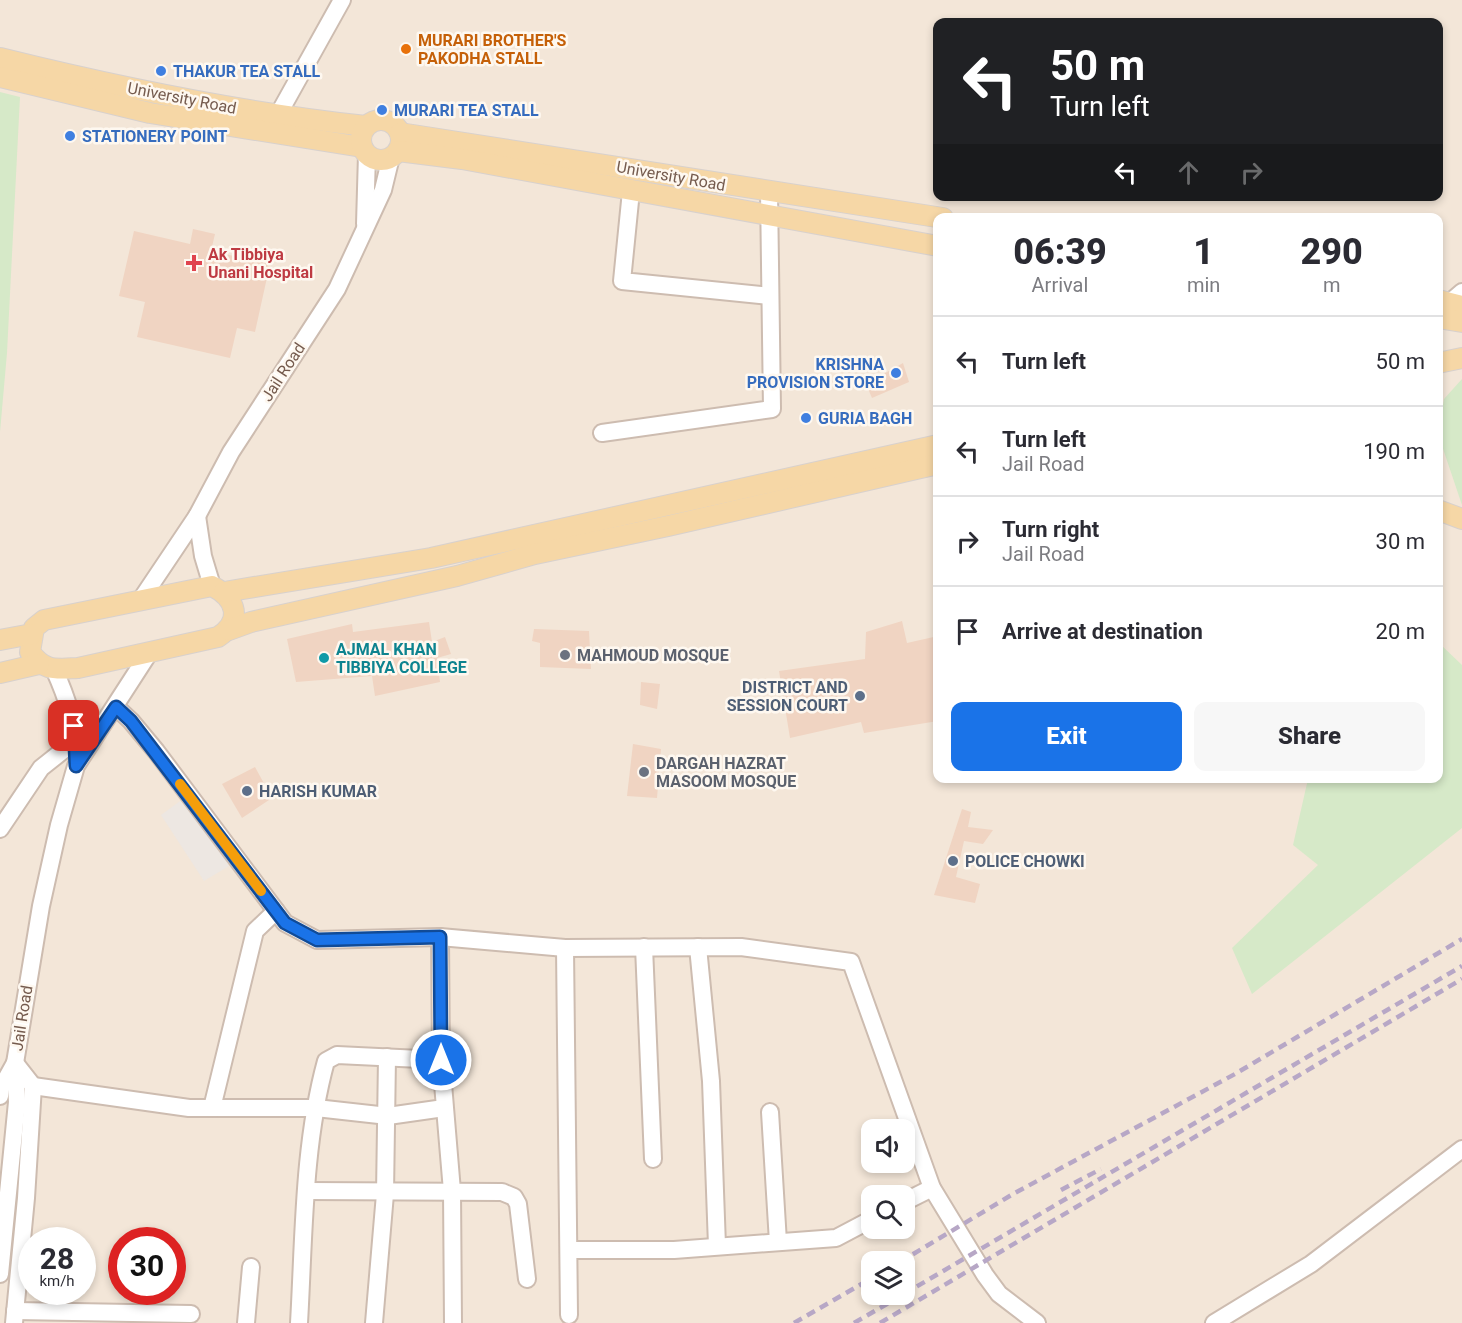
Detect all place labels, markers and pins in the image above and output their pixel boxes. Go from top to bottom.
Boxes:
place label: MURARI BROTHER'S PAKODHA STALL [418,31,566,68]
marker: MURARI BROTHER'S PAKODHA STALL [399,42,413,56]
place label: THAKUR TEA STALL [173,62,321,81]
marker: THAKUR TEA STALL [154,64,168,78]
place label: MURARI TEA STALL [394,101,539,120]
marker: MURARI TEA STALL [375,103,389,117]
place label: STATIONERY POINT [82,127,227,146]
marker: STATIONERY POINT [63,129,77,143]
place label: Ak Tibbiya Unani Hospital [208,245,313,282]
marker: Ak Tibbiya Unani Hospital [185,254,203,272]
place label: KRISHNA PROVISION STORE [747,355,884,392]
marker: KRISHNA PROVISION STORE [889,366,903,380]
place label: GURIA BAGH [818,409,912,428]
marker: GURIA BAGH [799,411,813,425]
place label: AJMAL KHAN TIBBIYA COLLEGE [336,640,467,677]
place label: MAHMOUD MOSQUE [577,646,729,665]
marker: MAHMOUD MOSQUE [558,648,572,662]
marker: AJMAL KHAN TIBBIYA COLLEGE [317,651,331,665]
place label: DISTRICT AND SESSION COURT [727,678,848,715]
marker: DISTRICT AND SESSION COURT [853,689,867,703]
pin [48,700,99,751]
place label: DARGAH HAZRAT MASOOM MOSQUE [656,754,796,791]
marker: DARGAH HAZRAT MASOOM MOSQUE [637,765,651,779]
place label: HARISH KUMAR [259,782,377,801]
marker: HARISH KUMAR [240,784,254,798]
place label: POLICE CHOWKI [965,852,1085,871]
marker: POLICE CHOWKI [946,854,960,868]

